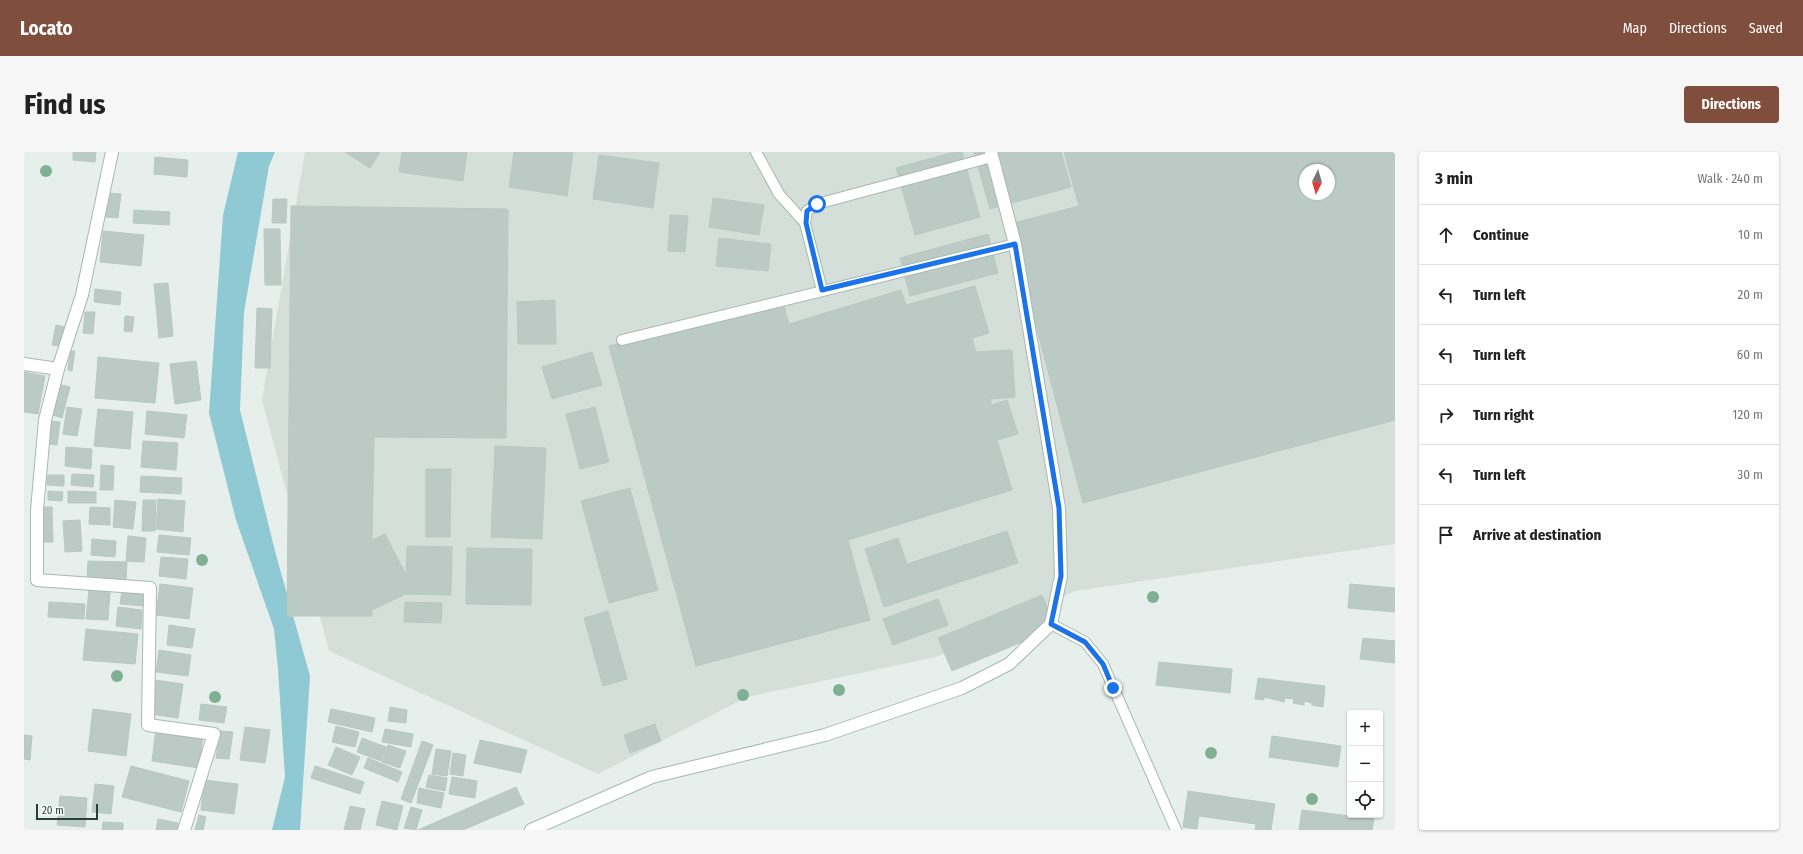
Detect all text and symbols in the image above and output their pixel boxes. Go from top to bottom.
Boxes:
text: Locato [20,17,73,40]
text: Map [1623,20,1647,37]
text: Directions [1669,20,1727,37]
text: Saved [1749,20,1783,37]
button: Directions [1684,86,1779,123]
text: Find us [24,88,106,121]
north arrow [1299,164,1335,200]
text: 3 min [1435,168,1473,189]
text: Walk · 240 m [1697,171,1763,186]
route start [808,195,826,213]
icon: ahead [1435,224,1457,246]
text: Continue [1473,226,1529,244]
text: 10 m [1738,227,1763,242]
icon: left [1435,284,1457,306]
text: Turn left [1473,286,1526,304]
text: 20 m [1737,287,1763,302]
icon: left [1435,344,1457,366]
text: Turn left [1473,346,1526,364]
text: 60 m [1737,347,1763,362]
icon: right [1435,404,1457,426]
text: Turn right [1473,406,1534,424]
text: 120 m [1732,407,1763,422]
icon: left [1435,464,1457,486]
text: Turn left [1473,466,1526,484]
text: 30 m [1737,467,1763,482]
icon: arrive [1435,524,1457,546]
text: Arrive at destination [1473,526,1601,544]
route end [1104,679,1122,697]
map controls [1347,710,1383,818]
button: + [1347,710,1383,746]
button: − [1347,746,1383,782]
button: locate [1347,782,1383,818]
scale bar [36,802,98,821]
text: 20 m [42,804,64,817]

